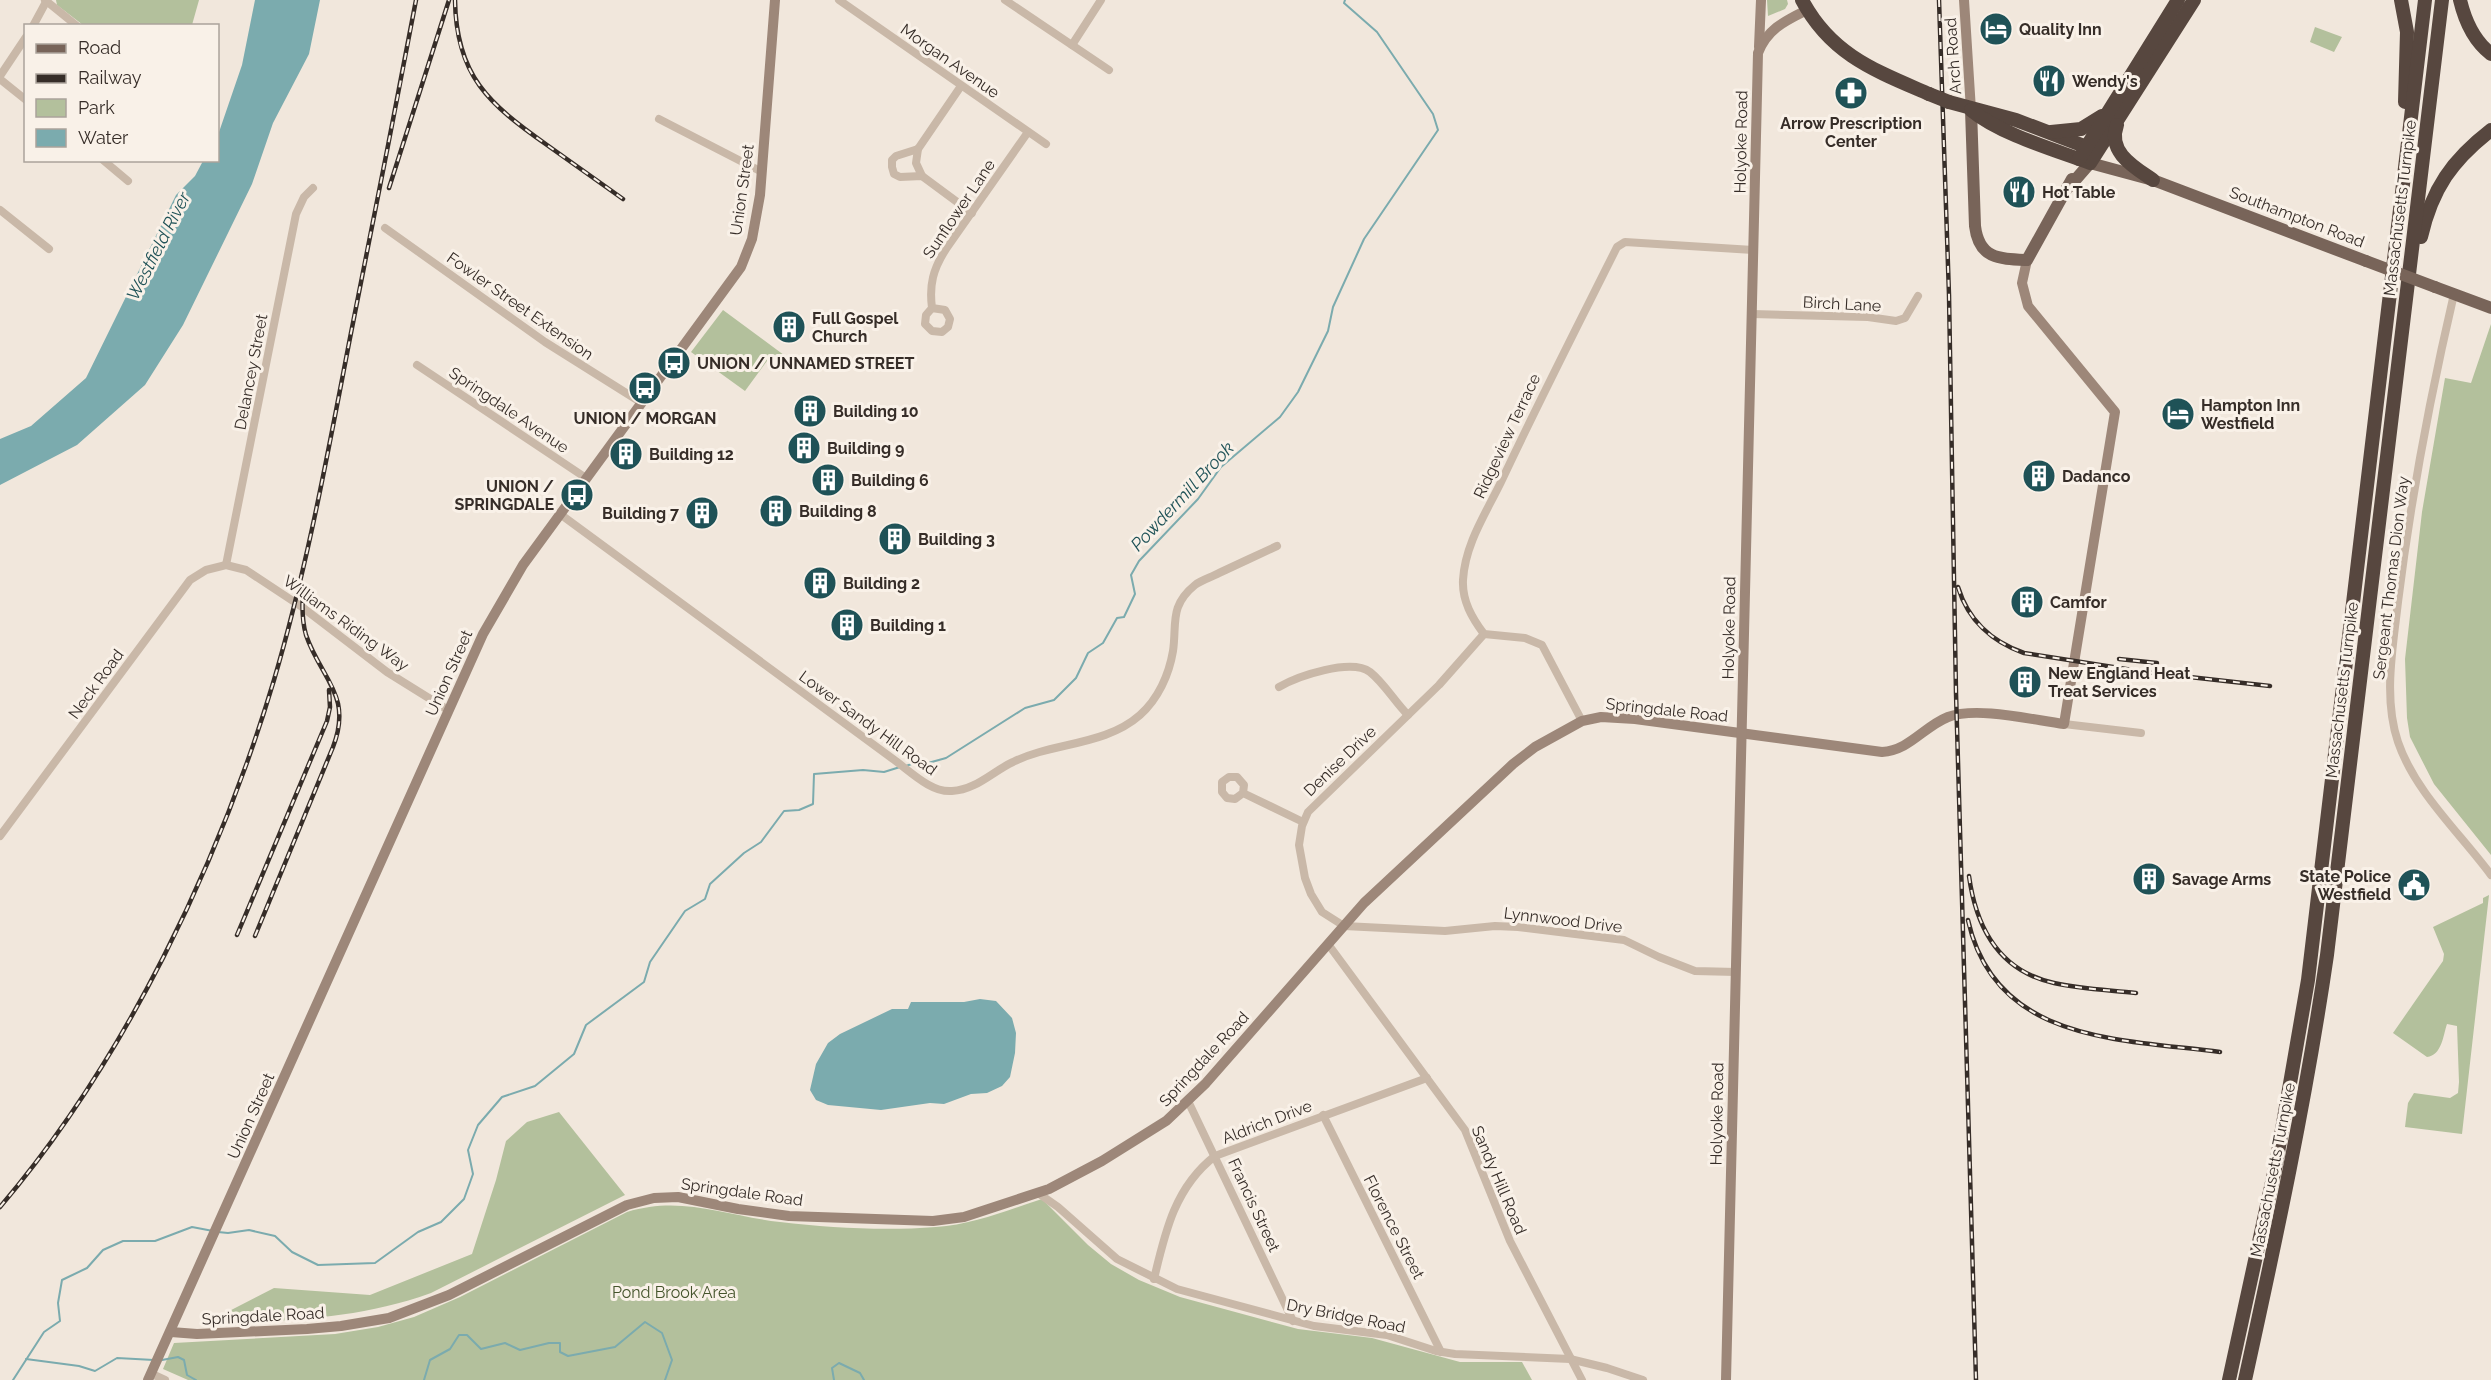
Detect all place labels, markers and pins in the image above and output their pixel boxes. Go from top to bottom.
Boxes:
hotel icon: Quality Inn [1978,11,2014,47]
place label: Quality Inn [2019,20,2102,39]
restaurant icon: Wendy's [2031,63,2067,99]
place label: Wendy's [2072,72,2138,91]
pharmacy icon: Arrow Prescription Center [1833,75,1869,111]
place label: Arrow Prescription Center [1780,114,1922,151]
restaurant icon: Hot Table [2001,174,2037,210]
place label: Hot Table [2042,183,2116,202]
building icon: Full Gospel Church [771,309,807,345]
place label: Full Gospel Church [812,309,899,346]
bus stop icon: UNION / UNNAMED STREET [656,345,692,381]
place label: UNION / UNNAMED STREET [697,354,914,373]
bus stop icon: UNION / MORGAN [627,370,663,406]
building icon: Building 10 [792,393,828,429]
hotel icon: Hampton Inn Westfield [2160,396,2196,432]
place label: Hampton Inn Westfield [2201,396,2300,433]
place label: Building 10 [833,402,919,421]
place label: UNION / MORGAN [573,409,717,428]
building icon: Building 9 [786,430,822,466]
building icon: Building 12 [608,436,644,472]
place label: Building 9 [827,439,904,458]
place label: Building 12 [649,445,734,464]
building icon: Dadanco [2021,458,2057,494]
building icon: Building 6 [810,462,846,498]
place label: Dadanco [2062,467,2131,486]
place label: Building 6 [851,471,929,490]
place label: UNION / SPRINGDALE [454,477,554,514]
bus stop icon: UNION / SPRINGDALE [559,477,595,513]
building icon: Building 8 [758,493,794,529]
building icon: Building 7 [684,495,720,531]
place label: Building 8 [799,502,877,521]
place label: Building 7 [602,504,679,523]
building icon: Building 3 [877,521,913,557]
place label: Building 3 [918,530,995,549]
building icon: Building 2 [802,565,838,601]
place label: Building 2 [843,574,920,593]
building icon: Camfor [2009,584,2045,620]
place label: Camfor [2050,593,2107,612]
building icon: Building 1 [829,607,865,643]
place label: Building 1 [870,616,946,635]
building icon: New England Heat Treat Services [2007,664,2043,700]
place label: New England Heat Treat Services [2048,664,2190,701]
building icon: Savage Arms [2131,861,2167,897]
place label: State Police Westfield [2300,867,2391,904]
public building icon: State Police Westfield [2396,867,2432,903]
place label: Savage Arms [2172,870,2271,889]

